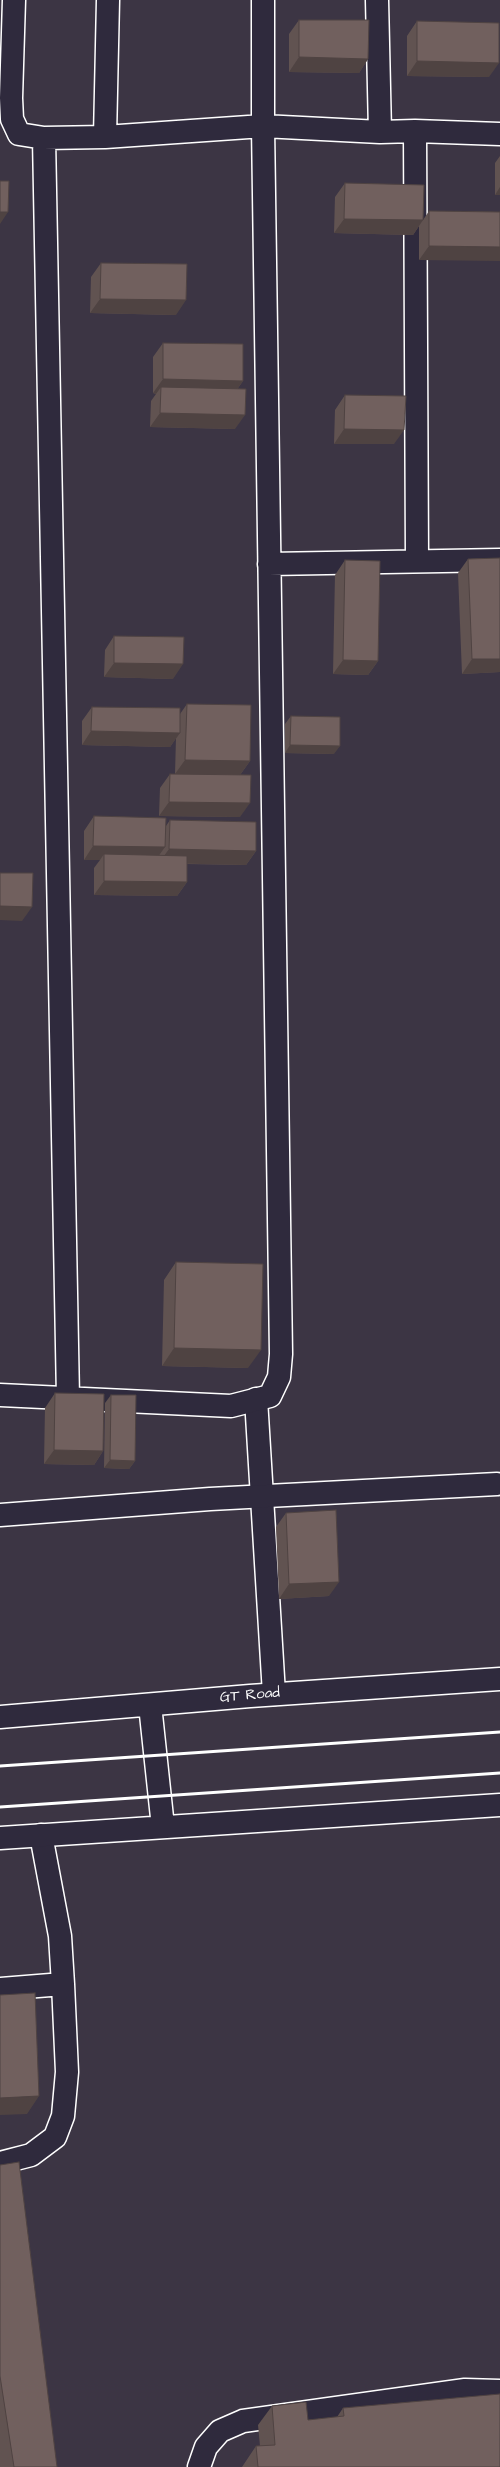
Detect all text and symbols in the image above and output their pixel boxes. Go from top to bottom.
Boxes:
street label: GT Road [219,1684,281,1708]

